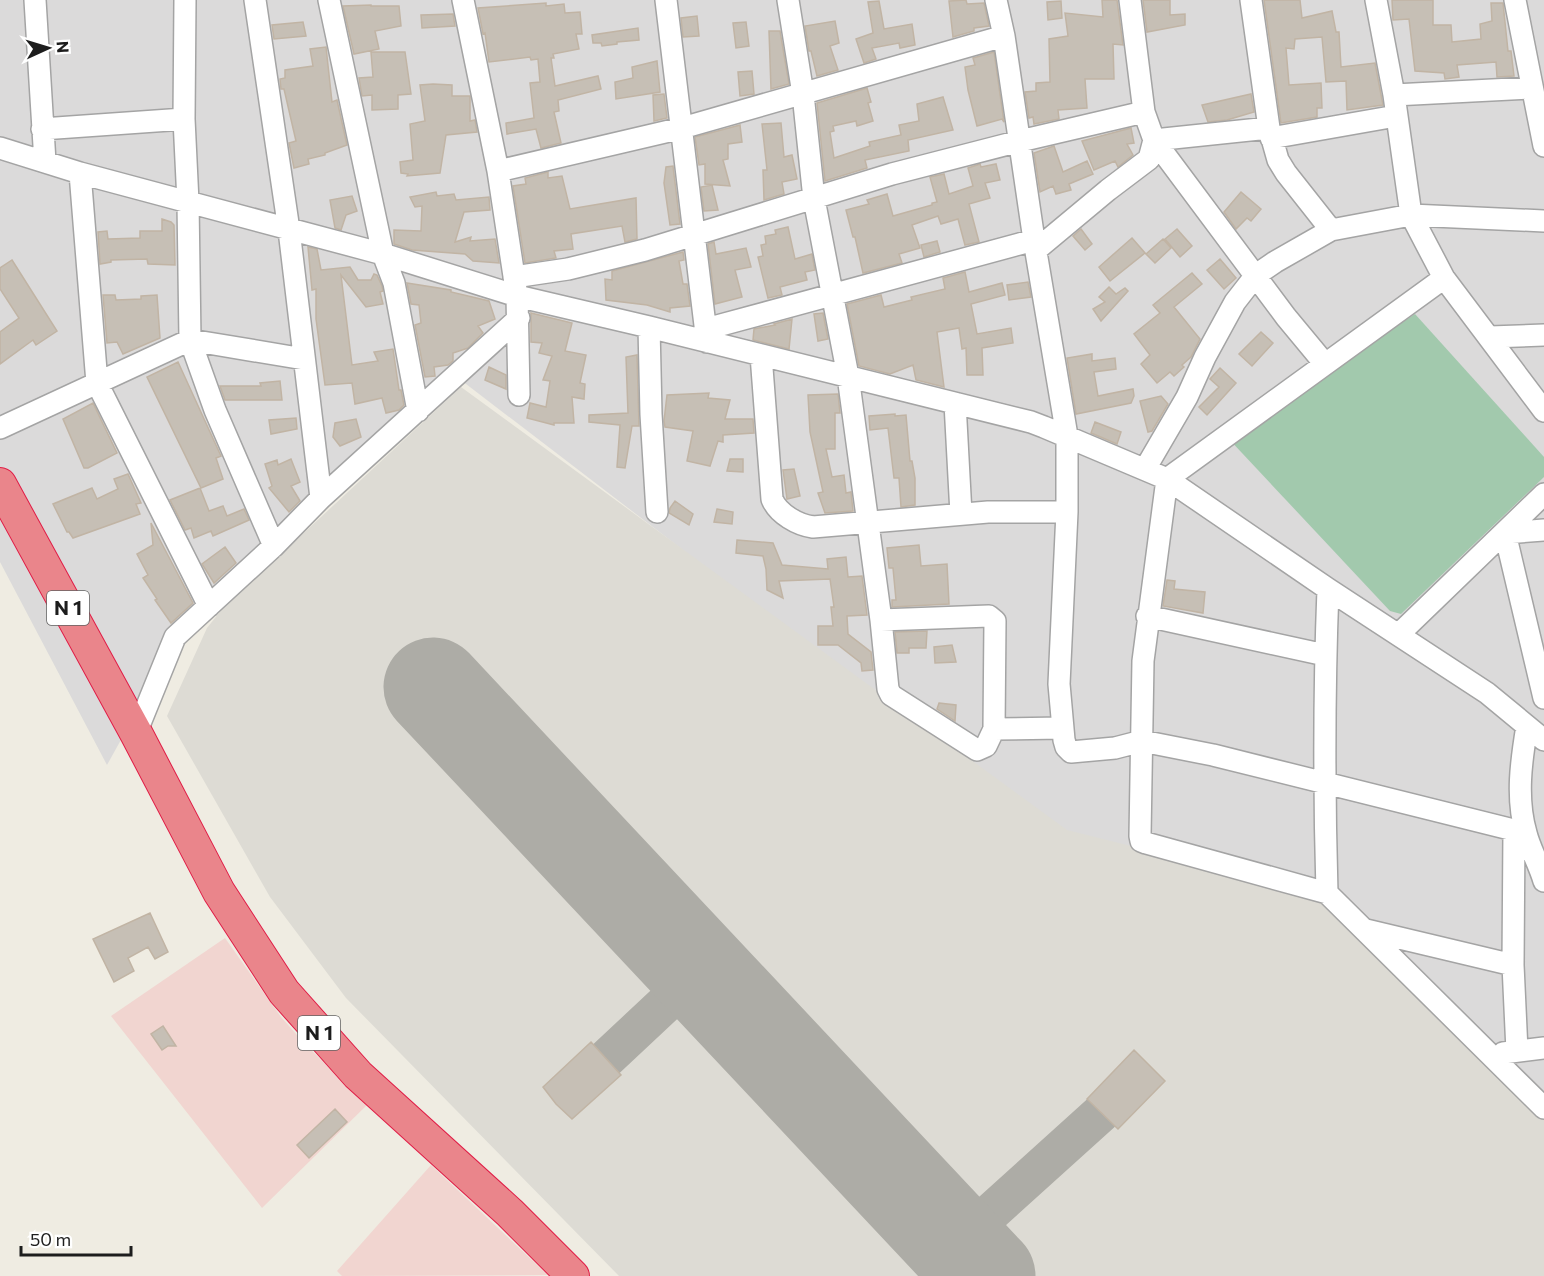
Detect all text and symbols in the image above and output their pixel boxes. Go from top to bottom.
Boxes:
north arrow [18,18,78,78]
text: N [54,40,73,54]
road number: N 1 [47,591,89,625]
road number: N 1 [298,1016,340,1050]
scale bar [21,1219,130,1257]
text: 50 m [30,1228,71,1250]

